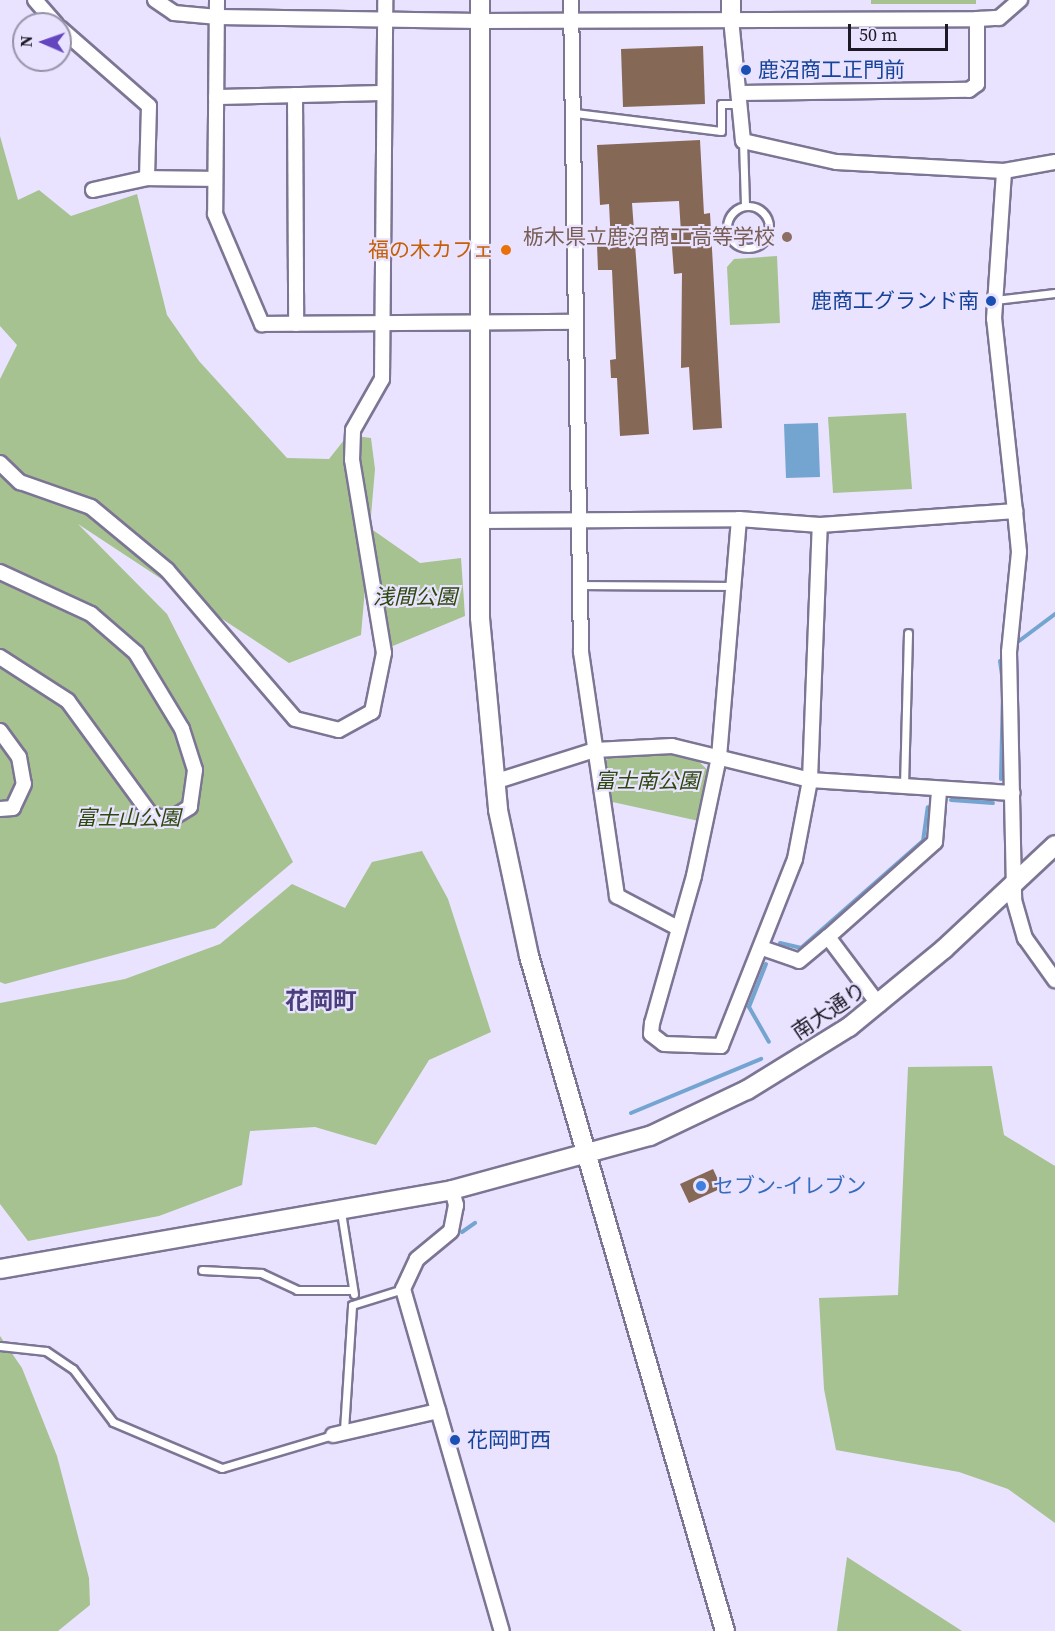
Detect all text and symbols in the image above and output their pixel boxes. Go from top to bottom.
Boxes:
north arrow [12,12,72,72]
scale bar [851,12,952,50]
text: 50 m [859,22,897,47]
text: N [15,35,37,48]
place label: 鹿沼商工正門前 [758,57,905,83]
marker: 鹿沼商工正門前 [739,63,753,77]
place label: 栃木県立鹿沼商工高等学校 [523,224,775,250]
marker: 栃木県立鹿沼商工高等学校 [780,230,794,244]
place label: 福の木カフェ [368,237,494,263]
marker: 福の木カフェ [499,243,513,257]
place label: 鹿商工グランド南 [811,288,979,314]
marker: 鹿商工グランド南 [984,294,998,308]
park label: 浅間公園 [373,584,457,610]
park label: 富士南公園 [595,768,699,794]
park label: 富士山公園 [76,805,180,831]
street label: 南大通り [787,977,871,1045]
district label: 花岡町 [285,987,357,1015]
place label: セブン-イレブン [713,1173,867,1199]
marker: セブン-イレブン [694,1179,708,1193]
place label: 花岡町西 [467,1427,551,1453]
marker: 花岡町西 [448,1433,462,1447]

